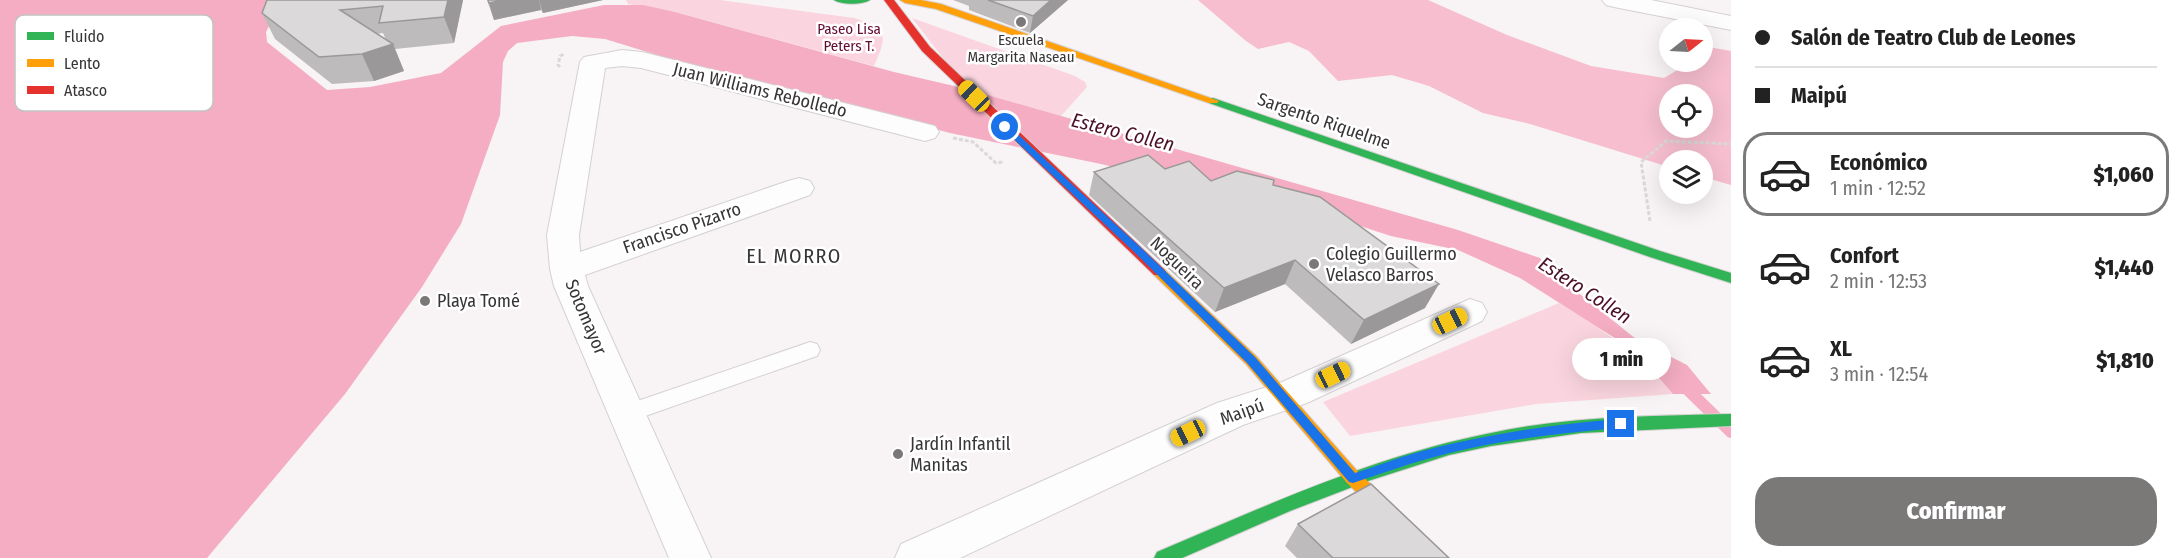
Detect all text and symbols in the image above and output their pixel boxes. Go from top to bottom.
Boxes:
legend [15,15,213,111]
marker: Escuela Margarita Naseau [1014,15,1028,29]
north arrow [1659,18,1713,72]
map controls [1659,18,1713,204]
park label: Paseo Lisa Peters T. [817,20,881,55]
text: Salón de Teatro Club de Leones [1791,24,2076,51]
text: Fluido [64,27,104,46]
place label: Escuela Margarita Naseau [967,31,1075,66]
text: Lento [64,54,100,73]
street label: Juan Williams Rebolledo [671,58,849,122]
car [955,77,993,115]
text: Atasco [64,81,107,100]
text: Maipú [1791,82,1847,109]
button: locate [1659,84,1713,138]
street label: Sargento Riquelme [1254,88,1394,154]
water label: Estero Collen [1069,108,1177,156]
route start [991,113,1018,140]
icon: car [1758,147,1812,201]
text: Económico [1830,149,1928,176]
button: layers [1659,150,1713,204]
text: $1,060 [2093,161,2154,188]
text: 1 min · 12:52 [1830,176,1926,200]
street label: Francisco Pizarro [620,198,744,258]
street label: Nogueira [1146,232,1209,294]
icon: car [1758,240,1812,294]
text: Confort [1830,242,1899,269]
place label: Colegio Guillermo Velasco Barros [1326,243,1457,286]
district label: EL MORRO [746,244,842,268]
water label: Estero Collen [1534,251,1636,329]
text: $1,440 [2094,254,2154,281]
marker: Colegio Guillermo Velasco Barros [1307,257,1321,271]
text: 2 min · 12:53 [1830,269,1927,293]
street label: Sotomayor [560,276,612,359]
place label: Playa Tomé [437,290,520,312]
marker: Playa Tomé [418,294,432,308]
car [1430,305,1470,337]
icon: car [1758,333,1812,387]
text: XL [1830,335,1852,362]
callout: 1 min [1572,337,1670,379]
text: 1 min [1600,347,1643,371]
text: $1,810 [2096,347,2154,374]
car [1313,359,1353,391]
text: 3 min · 12:54 [1830,362,1928,386]
street label: Maipú [1217,394,1267,430]
route end [1607,410,1634,437]
car [1168,417,1208,449]
place label: Jardín Infantil Manitas [910,433,1011,476]
marker: Jardín Infantil Manitas [891,447,905,461]
button: Confirmar [1755,477,2157,546]

